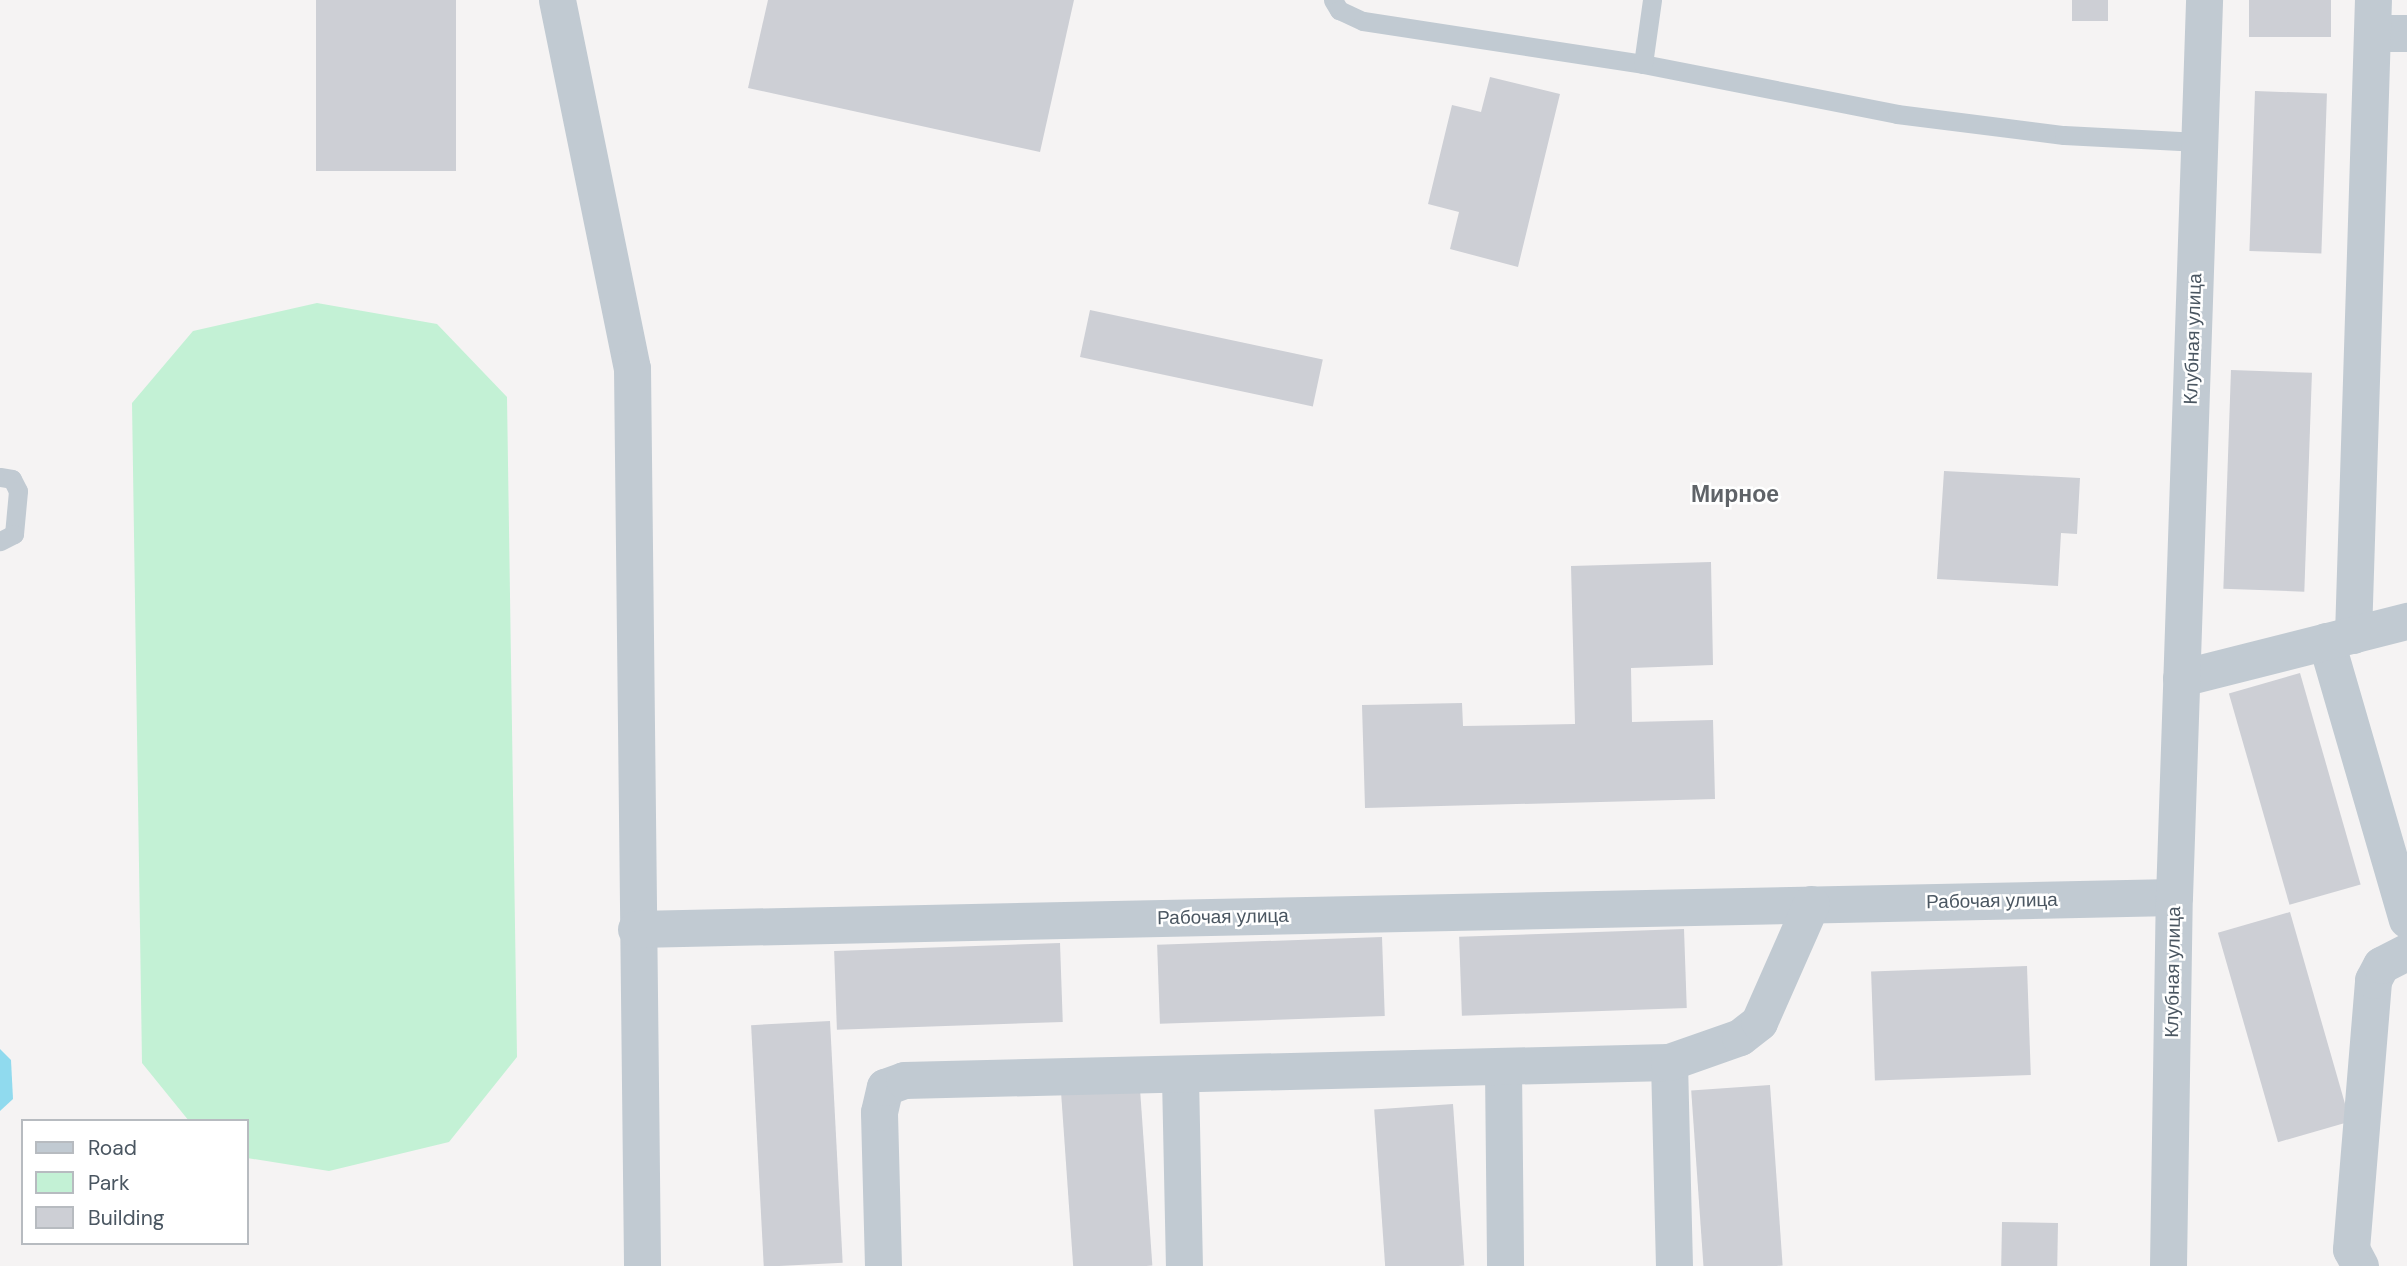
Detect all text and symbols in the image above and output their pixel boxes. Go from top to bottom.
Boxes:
street label: Клубная улица [2179,273,2207,405]
district label: Мирное [1691,480,1779,508]
street label: Рабочая улица [1926,888,2058,914]
street label: Рабочая улица [1157,904,1289,930]
street label: Клубная улица [2160,906,2186,1038]
legend [21,1119,248,1245]
text: Road [88,1134,137,1162]
text: Park [88,1169,129,1197]
text: Building [88,1204,164,1232]

